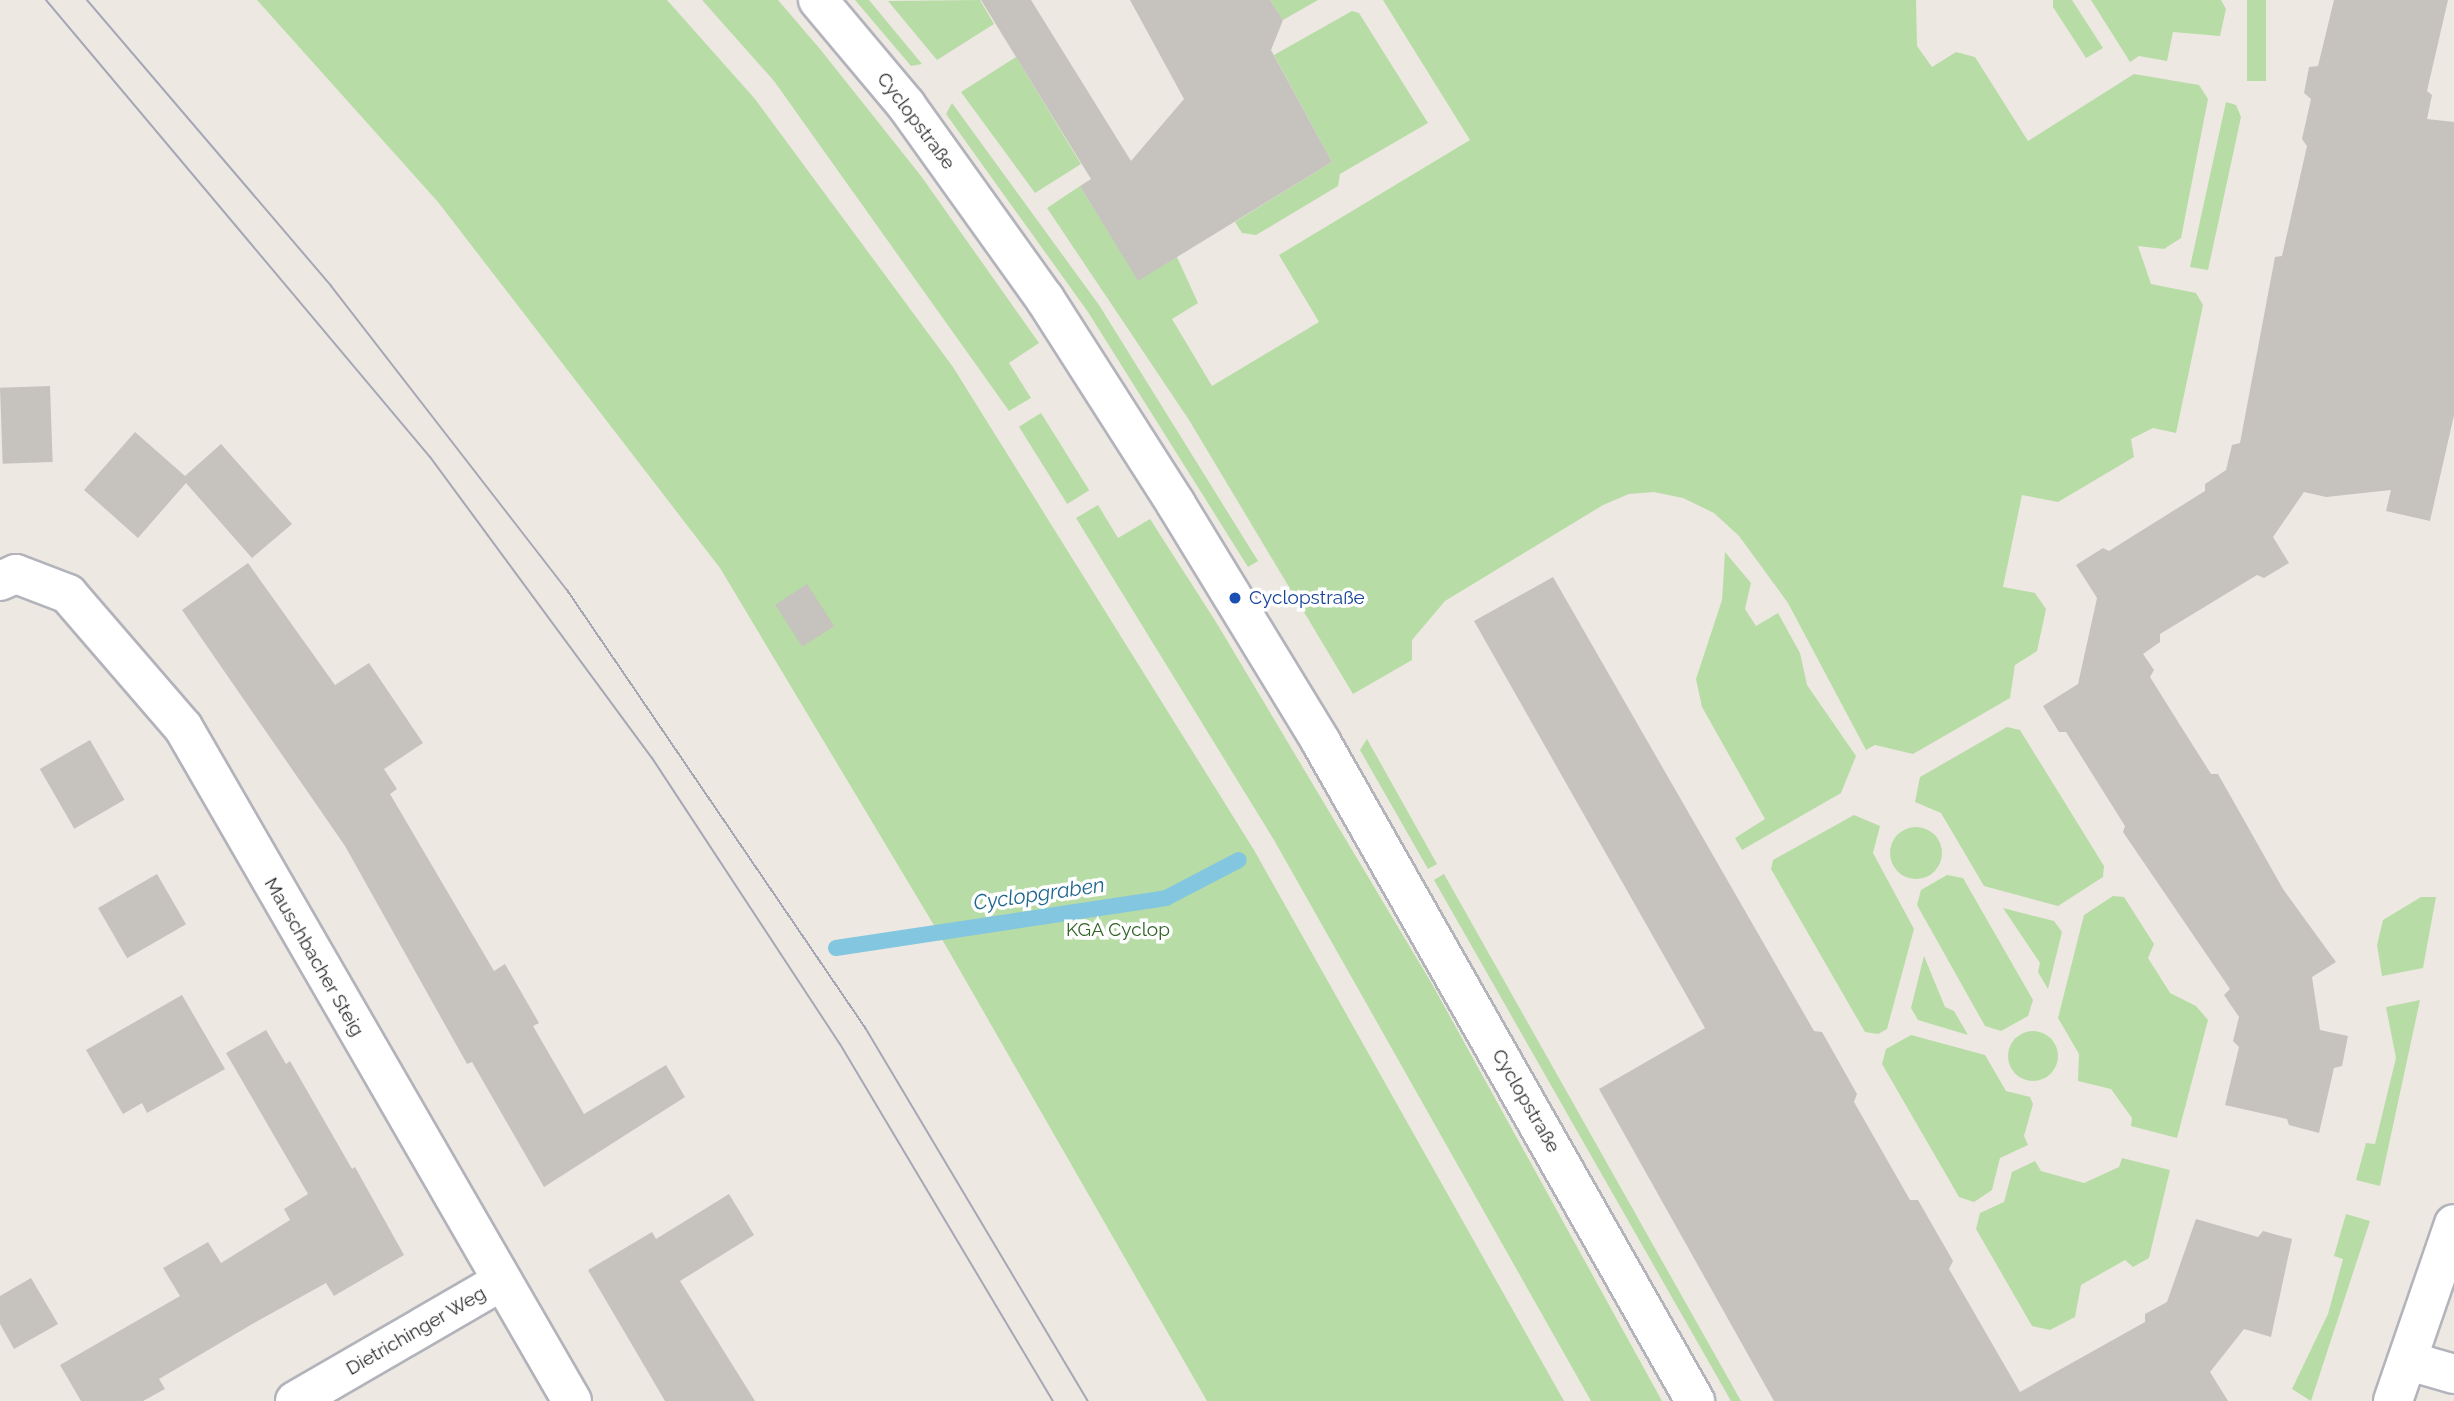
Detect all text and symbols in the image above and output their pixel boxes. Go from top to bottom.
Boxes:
street label: Cyclopstraße [872,68,960,174]
place label: Cyclopstraße [1249,587,1365,609]
marker: Cyclopstraße [1227,590,1243,606]
water label: Cyclopgraben [972,872,1106,916]
street label: Mauschbacher Steig [259,873,369,1041]
park label: KGA Cyclop [1066,919,1170,941]
street label: Cyclopstraße [1487,1045,1565,1157]
street label: Dietrichinger Weg [342,1281,490,1381]

